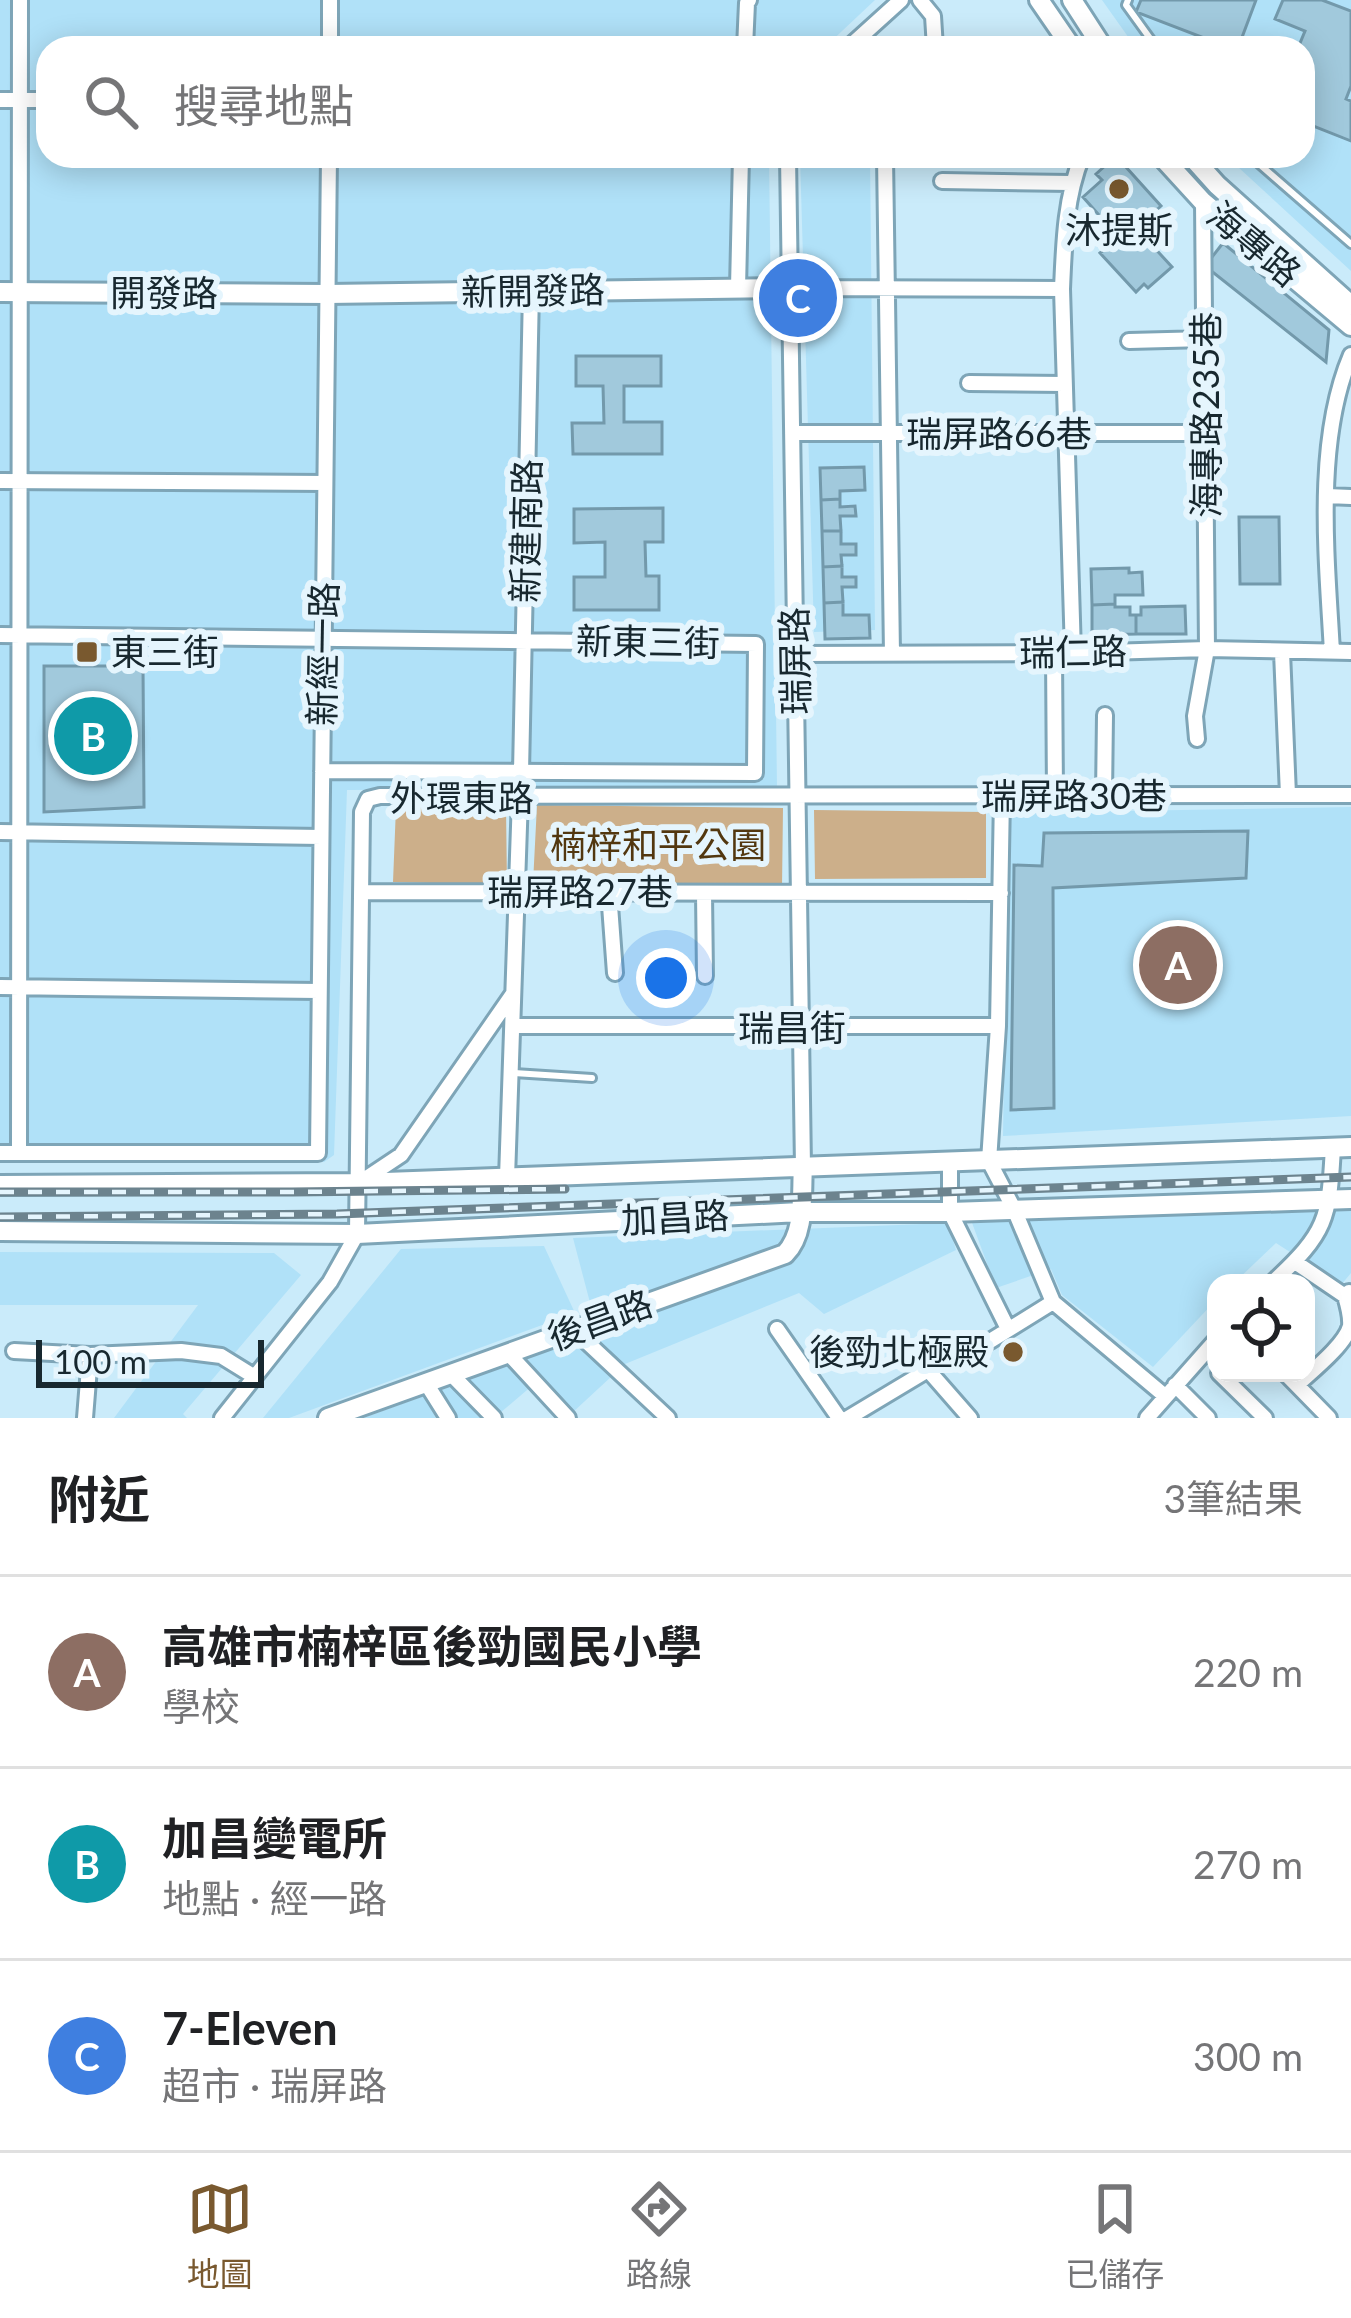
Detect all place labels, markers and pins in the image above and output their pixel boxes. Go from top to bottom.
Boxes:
marker: 沐提斯 [1106,176,1132,202]
place label: 沐提斯 [1065,207,1173,251]
pin: C [759,253,837,343]
place label: 東三街 [111,629,219,673]
marker: 東三街 [74,639,100,665]
pin: B [54,691,132,781]
pin: A [1139,920,1217,1010]
place label: 後勁北極殿 [809,1329,989,1373]
marker: 後勁北極殿 [1000,1339,1026,1365]

